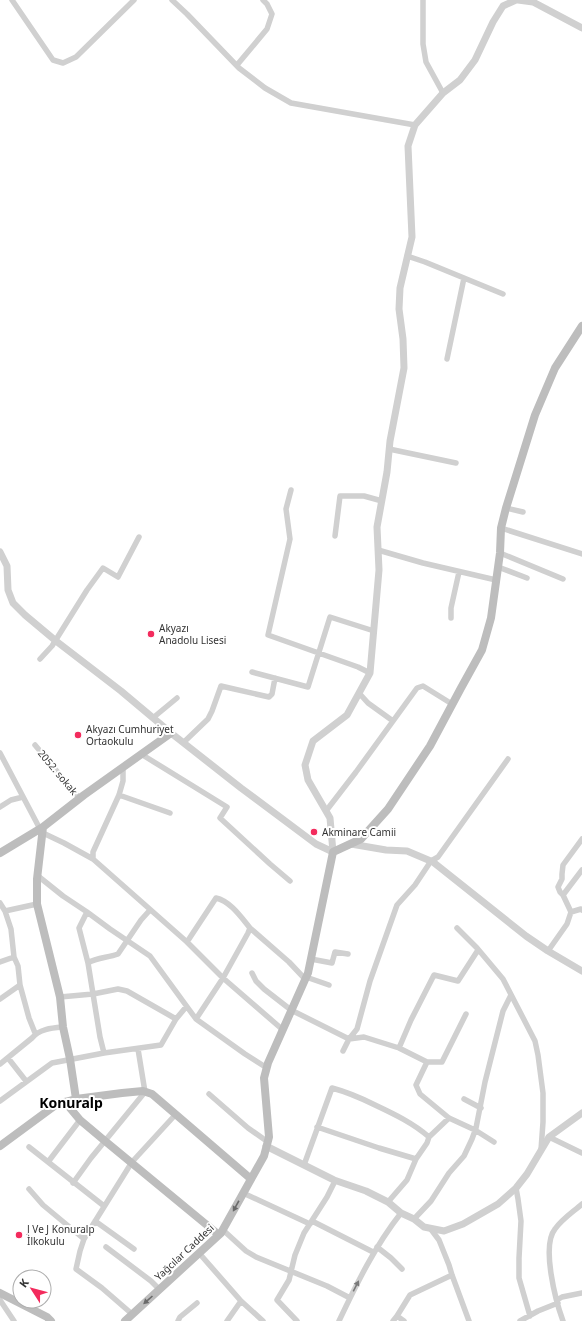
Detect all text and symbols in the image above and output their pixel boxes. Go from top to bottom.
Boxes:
place label: Akyazı Anadolu Lisesi [159,621,226,647]
marker: Akyazı Anadolu Lisesi [146,629,156,639]
place label: Akyazı Cumhuriyet Ortaokulu [86,722,174,748]
marker: Akyazı Cumhuriyet Ortaokulu [73,730,83,740]
street label: 2052. sokak [35,746,82,798]
place label: Akminare Camii [322,825,396,839]
marker: Akminare Camii [309,827,319,837]
district label: Konuralp [39,1093,103,1112]
one-way arrow [233,1200,239,1212]
street label: Yağcılar Caddesi [151,1221,217,1283]
place label: J Ve J Konuralp İlkokulu [26,1222,95,1248]
marker: J Ve J Konuralp İlkokulu [14,1230,24,1240]
north arrow [12,1269,52,1309]
text: K [15,1275,32,1290]
one-way arrow [353,1280,359,1292]
one-way arrow [143,1295,153,1304]

